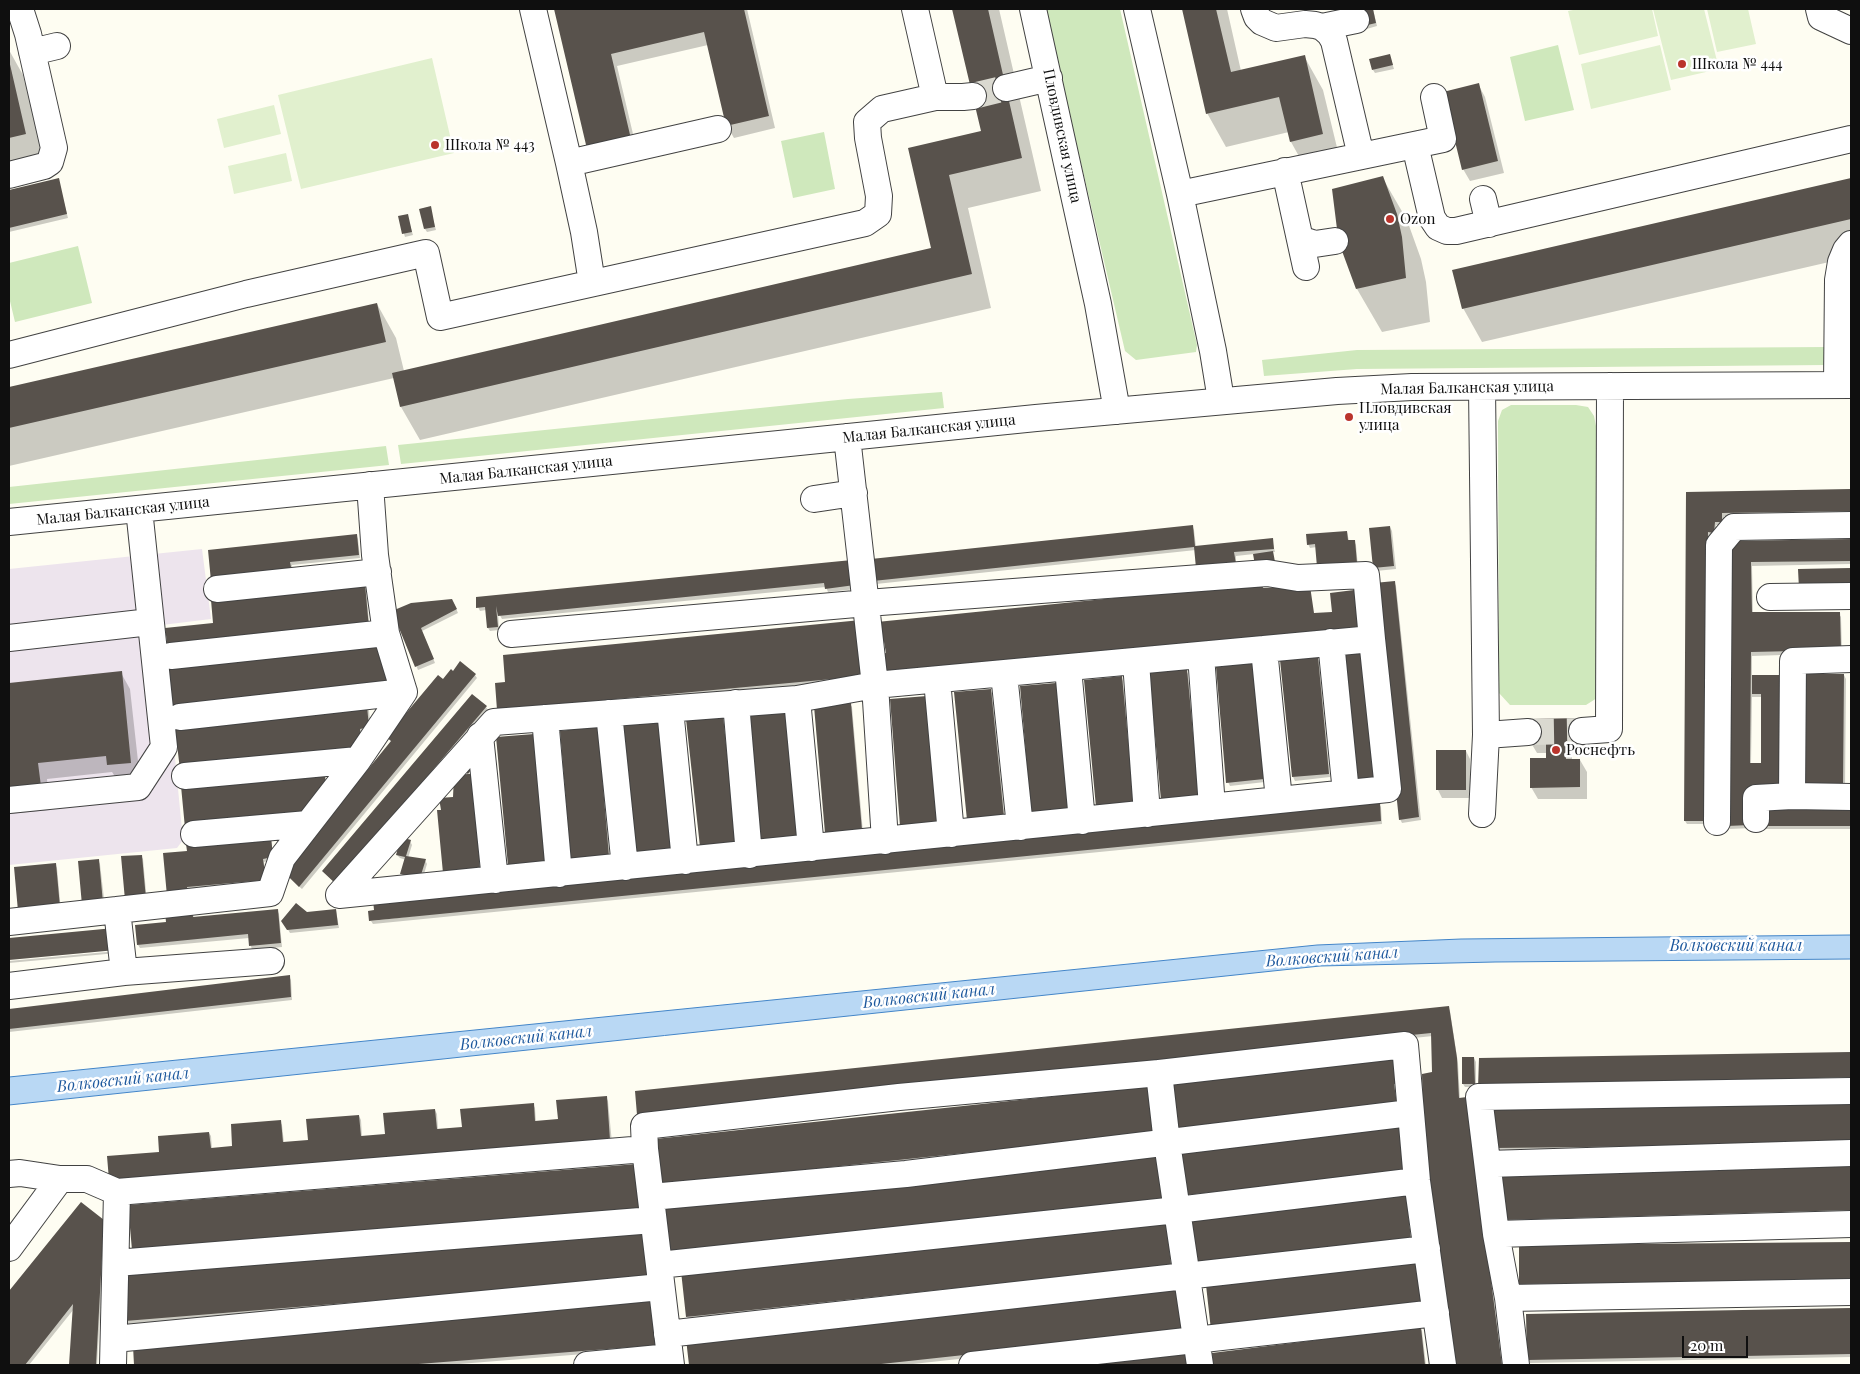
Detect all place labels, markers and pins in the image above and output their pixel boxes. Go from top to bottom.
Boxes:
place label: Школа № 444 [1692,55,1783,73]
marker: Школа № 444 [1676,58,1688,70]
place label: Школа № 443 [445,136,535,154]
marker: Школа № 443 [429,139,441,151]
place label: Ozon [1400,210,1435,228]
marker: Ozon [1384,213,1396,225]
place label: Пловдивская улица [1359,399,1452,434]
marker: Пловдивская улица [1343,411,1355,423]
place label: Роснефть [1566,741,1635,759]
marker: Роснефть [1550,744,1562,756]

